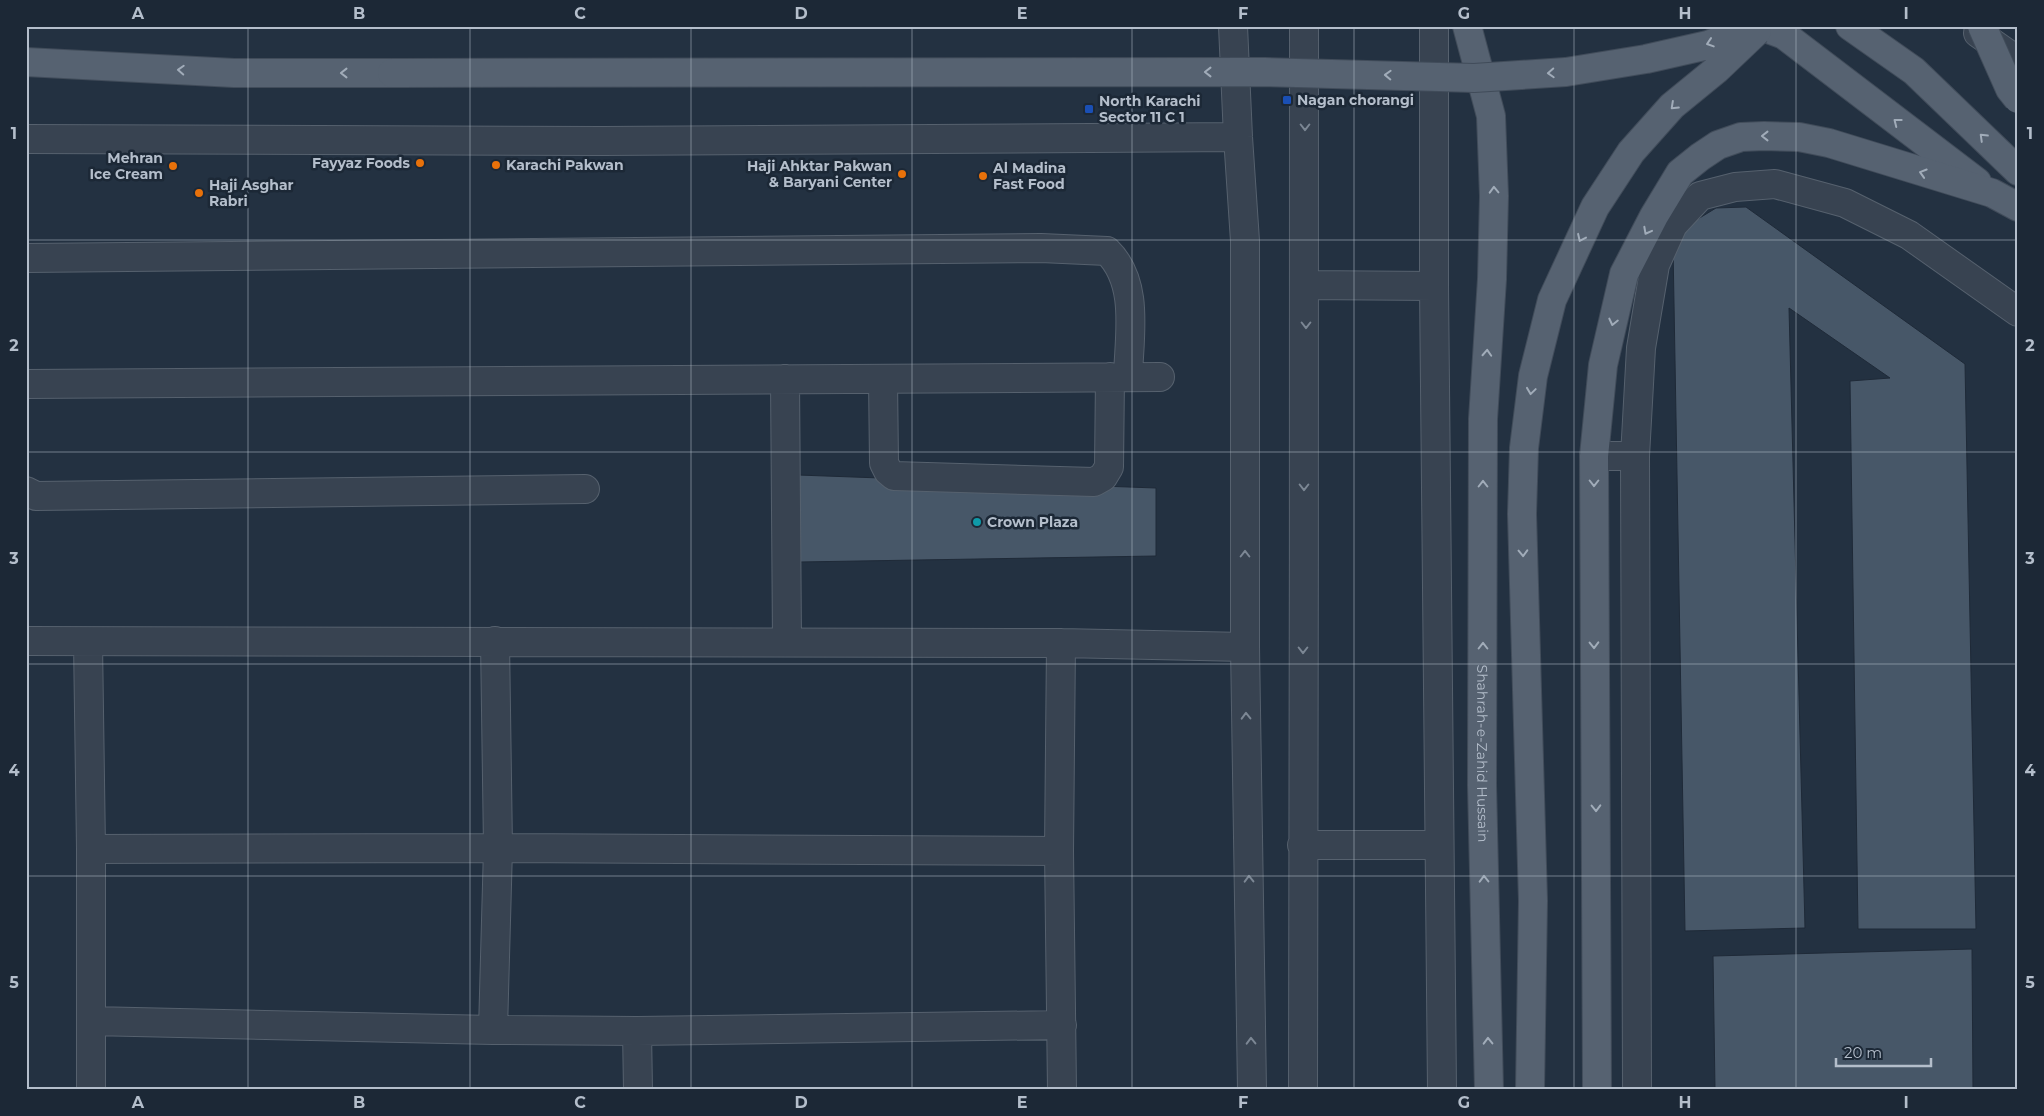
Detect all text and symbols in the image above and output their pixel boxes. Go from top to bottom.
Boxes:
text: A [131,4,145,23]
text: B [353,4,365,23]
text: C [574,4,586,23]
text: D [794,4,808,23]
text: E [1017,4,1027,23]
text: F [1238,4,1248,23]
text: G [1458,4,1470,23]
text: H [1679,4,1691,23]
text: I [1903,4,1909,23]
one-way arrow [1706,38,1715,48]
one-way arrow [177,65,185,76]
one-way arrow [1204,67,1212,77]
one-way arrow [339,68,347,78]
one-way arrow [1546,68,1554,79]
one-way arrow [1384,70,1392,80]
place label: Nagan chorangi [1297,91,1414,109]
place label: North Karachi Sector 11 C 1 [1099,92,1201,126]
marker: Nagan chorangi [1281,94,1293,106]
one-way arrow [1670,100,1679,109]
marker: North Karachi Sector 11 C 1 [1083,103,1095,115]
one-way arrow [1893,119,1903,128]
text: 1 [11,124,17,143]
one-way arrow [1300,124,1310,132]
text: 1 [2027,124,2033,143]
one-way arrow [1761,131,1769,141]
one-way arrow [1979,134,1988,143]
place label: Mehran Ice Cream [89,149,163,183]
place label: Fayyaz Foods [312,154,411,172]
place label: Karachi Pakwan [506,156,624,174]
marker: Fayyaz Foods [414,157,426,169]
place label: Haji Ahktar Pakwan & Baryani Center [747,157,892,191]
marker: Karachi Pakwan [490,159,502,171]
place label: Al Madina Fast Food [992,159,1066,193]
marker: Mehran Ice Cream [167,160,179,172]
marker: Haji Ahktar Pakwan & Baryani Center [896,168,908,180]
one-way arrow [1919,168,1927,178]
marker: Al Madina Fast Food [977,170,989,182]
place label: Haji Asghar Rabri [209,176,294,210]
one-way arrow [1488,186,1499,194]
marker: Haji Asghar Rabri [193,187,205,199]
one-way arrow [1643,225,1653,234]
one-way arrow [1577,233,1587,242]
one-way arrow [1608,317,1619,326]
one-way arrow [1301,322,1311,329]
text: 2 [9,336,19,355]
text: 2 [2025,336,2035,355]
one-way arrow [1482,348,1493,356]
one-way arrow [1526,388,1537,396]
one-way arrow [1478,479,1488,487]
one-way arrow [1589,480,1599,487]
one-way arrow [1299,484,1309,492]
place label: Crown Plaza [987,513,1078,531]
marker: Crown Plaza [971,516,983,528]
text: 3 [8,549,19,568]
one-way arrow [1240,549,1250,557]
text: 3 [2024,549,2035,568]
one-way arrow [1518,550,1528,558]
one-way arrow [1478,642,1488,650]
one-way arrow [1589,642,1599,650]
one-way arrow [1298,646,1308,654]
street label: Shahrah-e-Zahid Hussain [1473,665,1492,843]
one-way arrow [1241,712,1251,720]
text: 4 [8,761,20,780]
text: 4 [2024,761,2036,780]
one-way arrow [1591,804,1601,812]
one-way arrow [1244,874,1254,882]
one-way arrow [1479,874,1489,882]
text: 5 [9,973,19,992]
text: 5 [2025,973,2035,992]
scale bar [1836,1036,1932,1068]
one-way arrow [1246,1037,1256,1044]
one-way arrow [1482,1037,1493,1045]
text: 20 m [1844,1043,1882,1062]
text: A [131,1093,145,1112]
text: B [353,1093,365,1112]
text: C [574,1093,586,1112]
text: D [794,1093,808,1112]
text: E [1017,1093,1027,1112]
text: F [1238,1093,1248,1112]
text: G [1458,1093,1470,1112]
text: H [1679,1093,1691,1112]
text: I [1903,1093,1909,1112]

